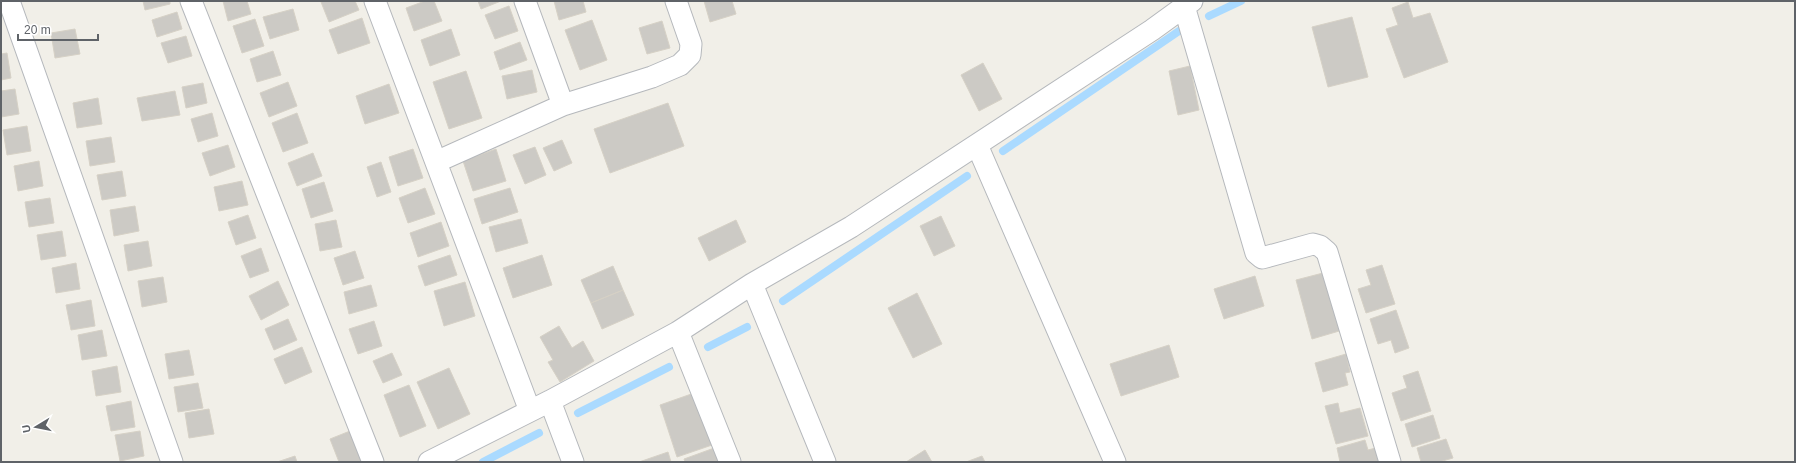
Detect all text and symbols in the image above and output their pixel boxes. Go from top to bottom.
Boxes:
scale bar [18,16,98,42]
text: 20 m [24,23,51,37]
north arrow [16,407,56,447]
text: U [20,424,33,434]

